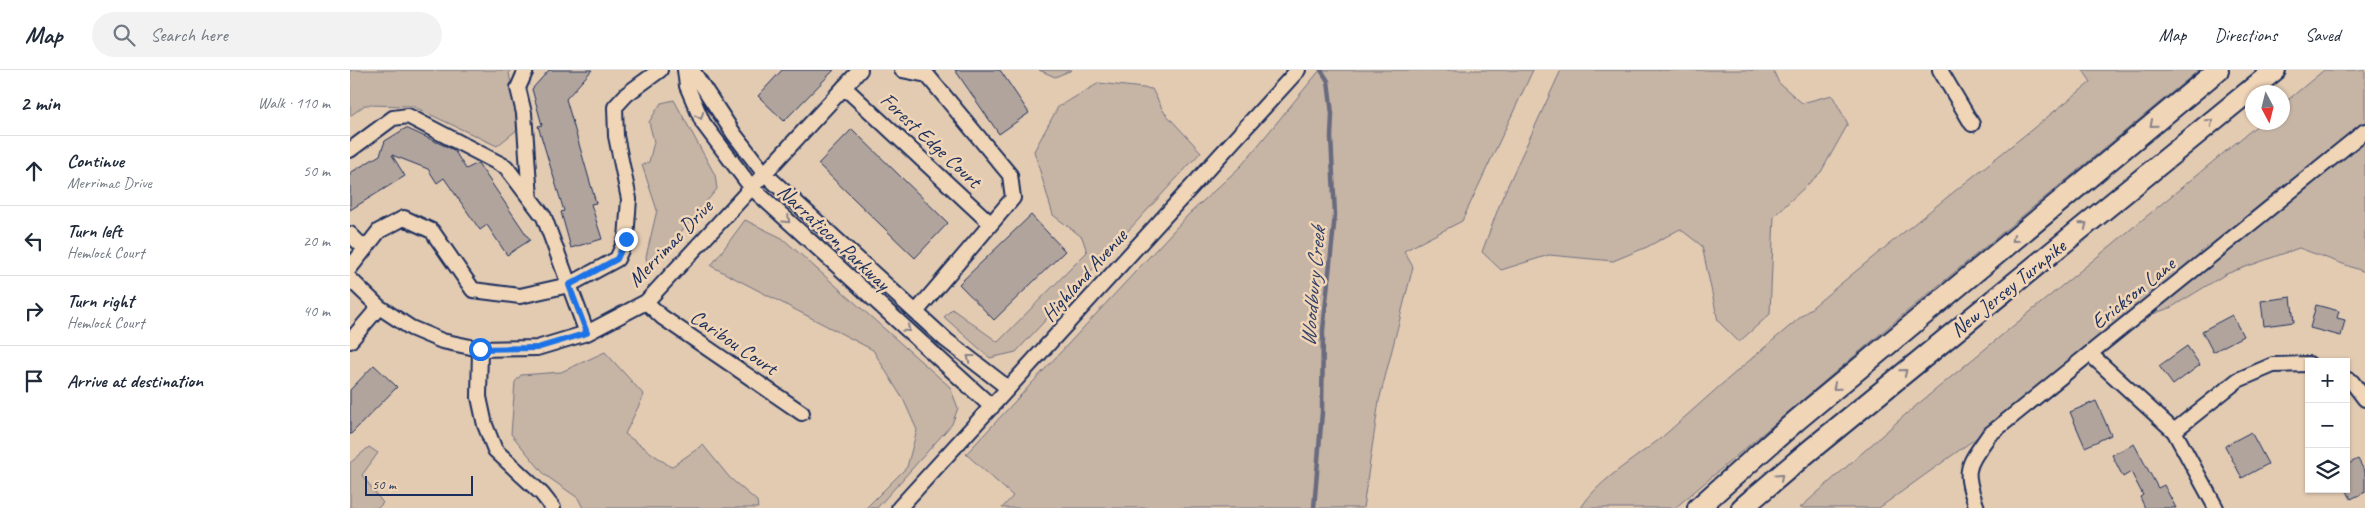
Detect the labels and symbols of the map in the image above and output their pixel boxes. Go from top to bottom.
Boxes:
north arrow [2245,85,2290,130]
street label: Forest Edge Court [875,87,988,195]
one-way arrow [694,111,705,120]
one-way arrow [2150,118,2159,127]
one-way arrow [2204,119,2213,127]
street label: Narraticon Parkway [772,178,897,297]
street label: Merrimac Drive [622,193,719,292]
one-way arrow [781,214,790,223]
street label: Highland Avenue [1036,222,1133,327]
water label: Woodbury Creek [1294,222,1332,348]
one-way arrow [2078,222,2087,230]
route end [615,228,638,251]
street label: New Jersey Turnpike [1945,233,2072,343]
one-way arrow [2012,233,2021,241]
street label: Erickson Lane [2086,250,2182,335]
street label: Caribou Court [685,303,784,382]
one-way arrow [901,324,910,332]
route start [469,338,492,361]
one-way arrow [967,356,976,364]
one-way arrow [1899,369,1908,378]
one-way arrow [1833,382,1842,391]
scale bar [365,473,472,496]
one-way arrow [1774,473,1783,482]

